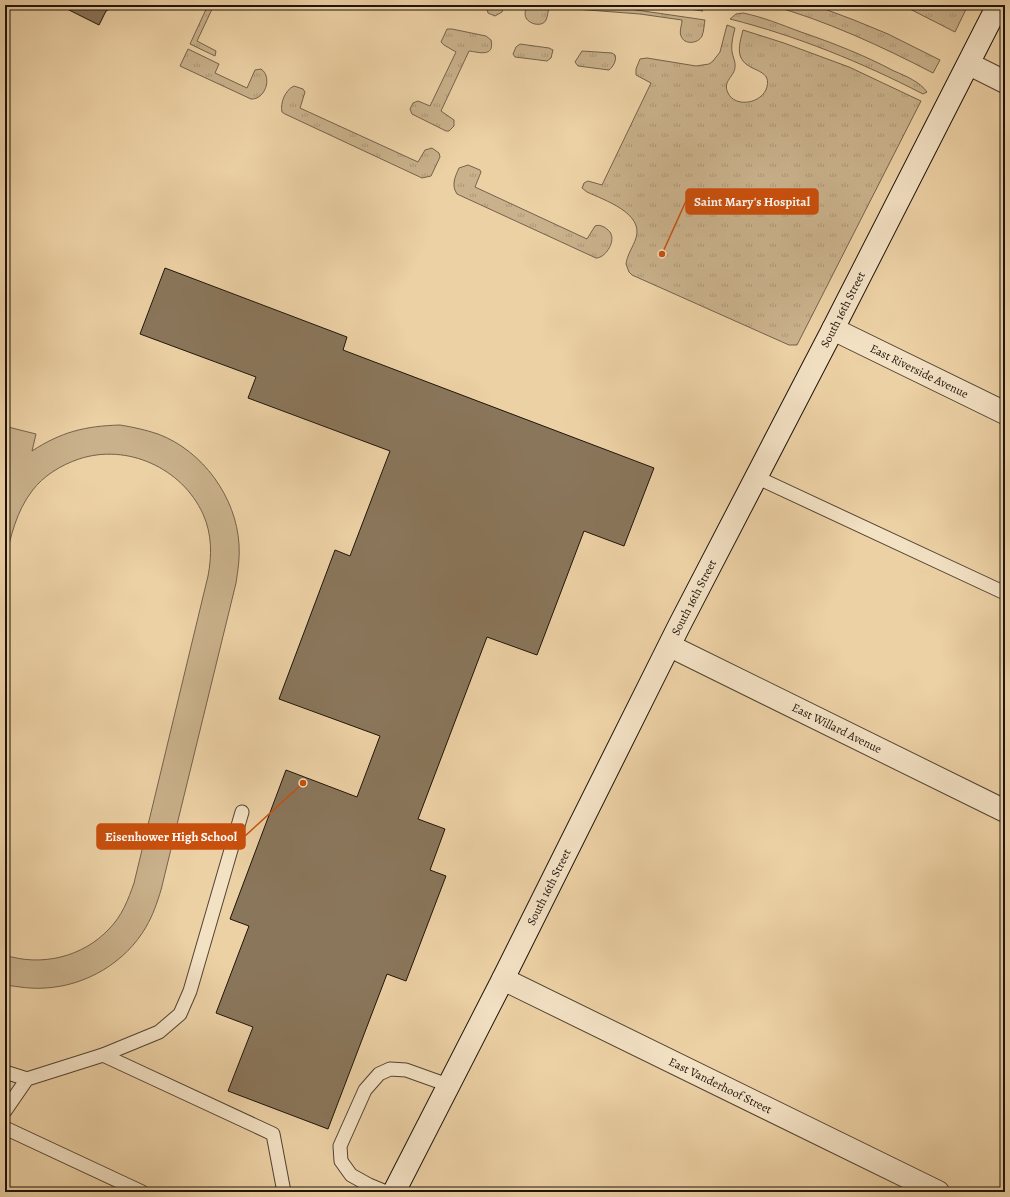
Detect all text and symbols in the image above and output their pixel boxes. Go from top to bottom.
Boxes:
callout: Saint Mary's Hospital [686,189,818,214]
text: Saint Mary's Hospital [694,193,811,210]
street label: South 16th Street [817,269,869,350]
street label: East Riverside Avenue [867,340,971,402]
street label: South 16th Street [668,557,720,638]
street label: East Willard Avenue [789,699,885,757]
callout: Eisenhower High School [97,824,245,849]
text: Eisenhower High School [105,828,238,845]
street label: South 16th Street [523,846,575,928]
street label: East Vanderhoof Street [666,1053,775,1117]

